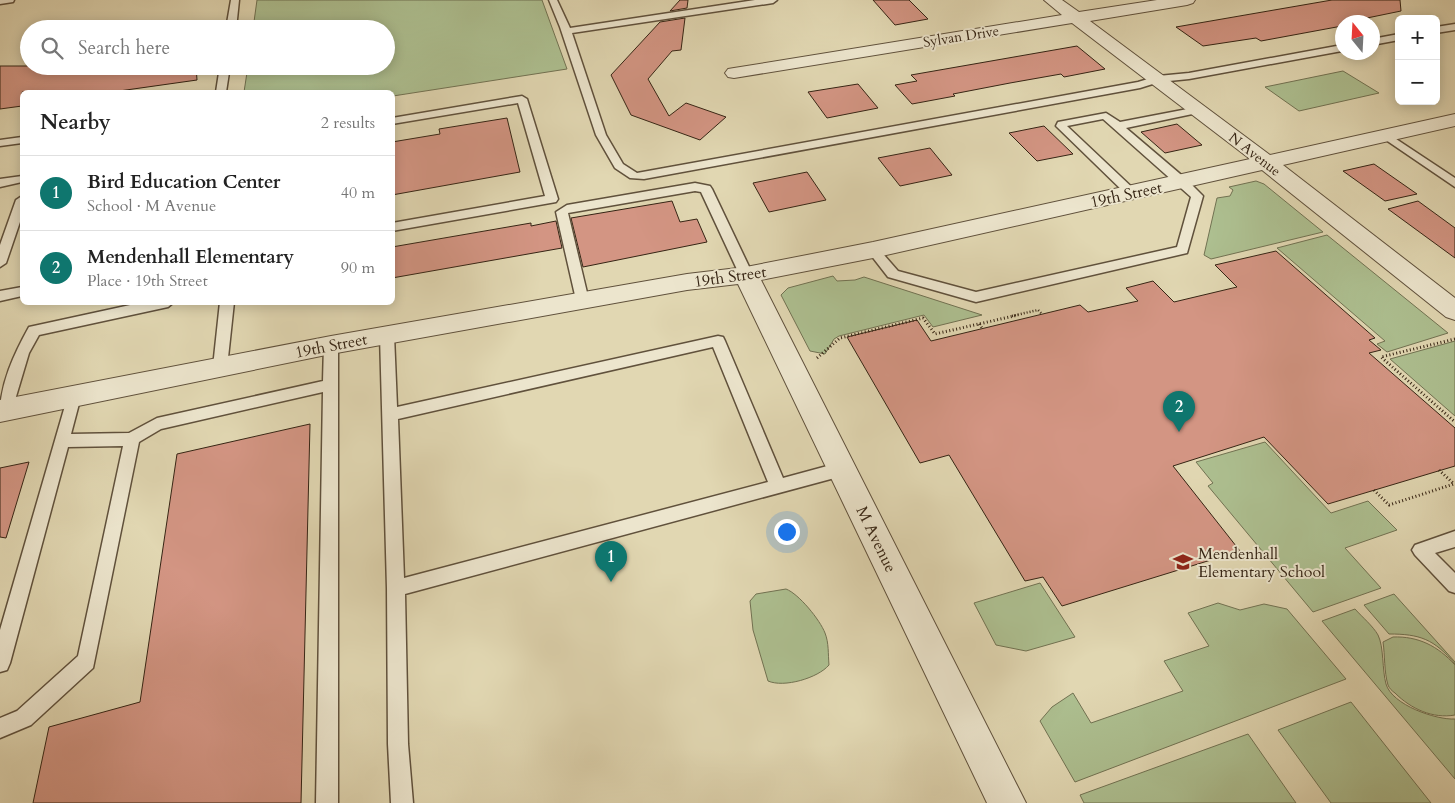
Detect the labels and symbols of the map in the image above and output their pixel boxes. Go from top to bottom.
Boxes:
north arrow [1335,15,1380,60]
street label: Sylvan Drive [922,21,1000,52]
street label: N Avenue [1225,128,1285,181]
street label: 19th Street [1088,177,1164,213]
street label: 19th Street [692,261,768,293]
street label: 19th Street [293,328,369,364]
pin: 2 [1163,391,1195,432]
street label: M Avenue [851,503,902,576]
your location [774,519,800,545]
pin: 1 [595,541,627,582]
place label: Mendenhall Elementary School [1198,543,1325,583]
school or university icon: Mendenhall Elementary School [1172,551,1194,573]

